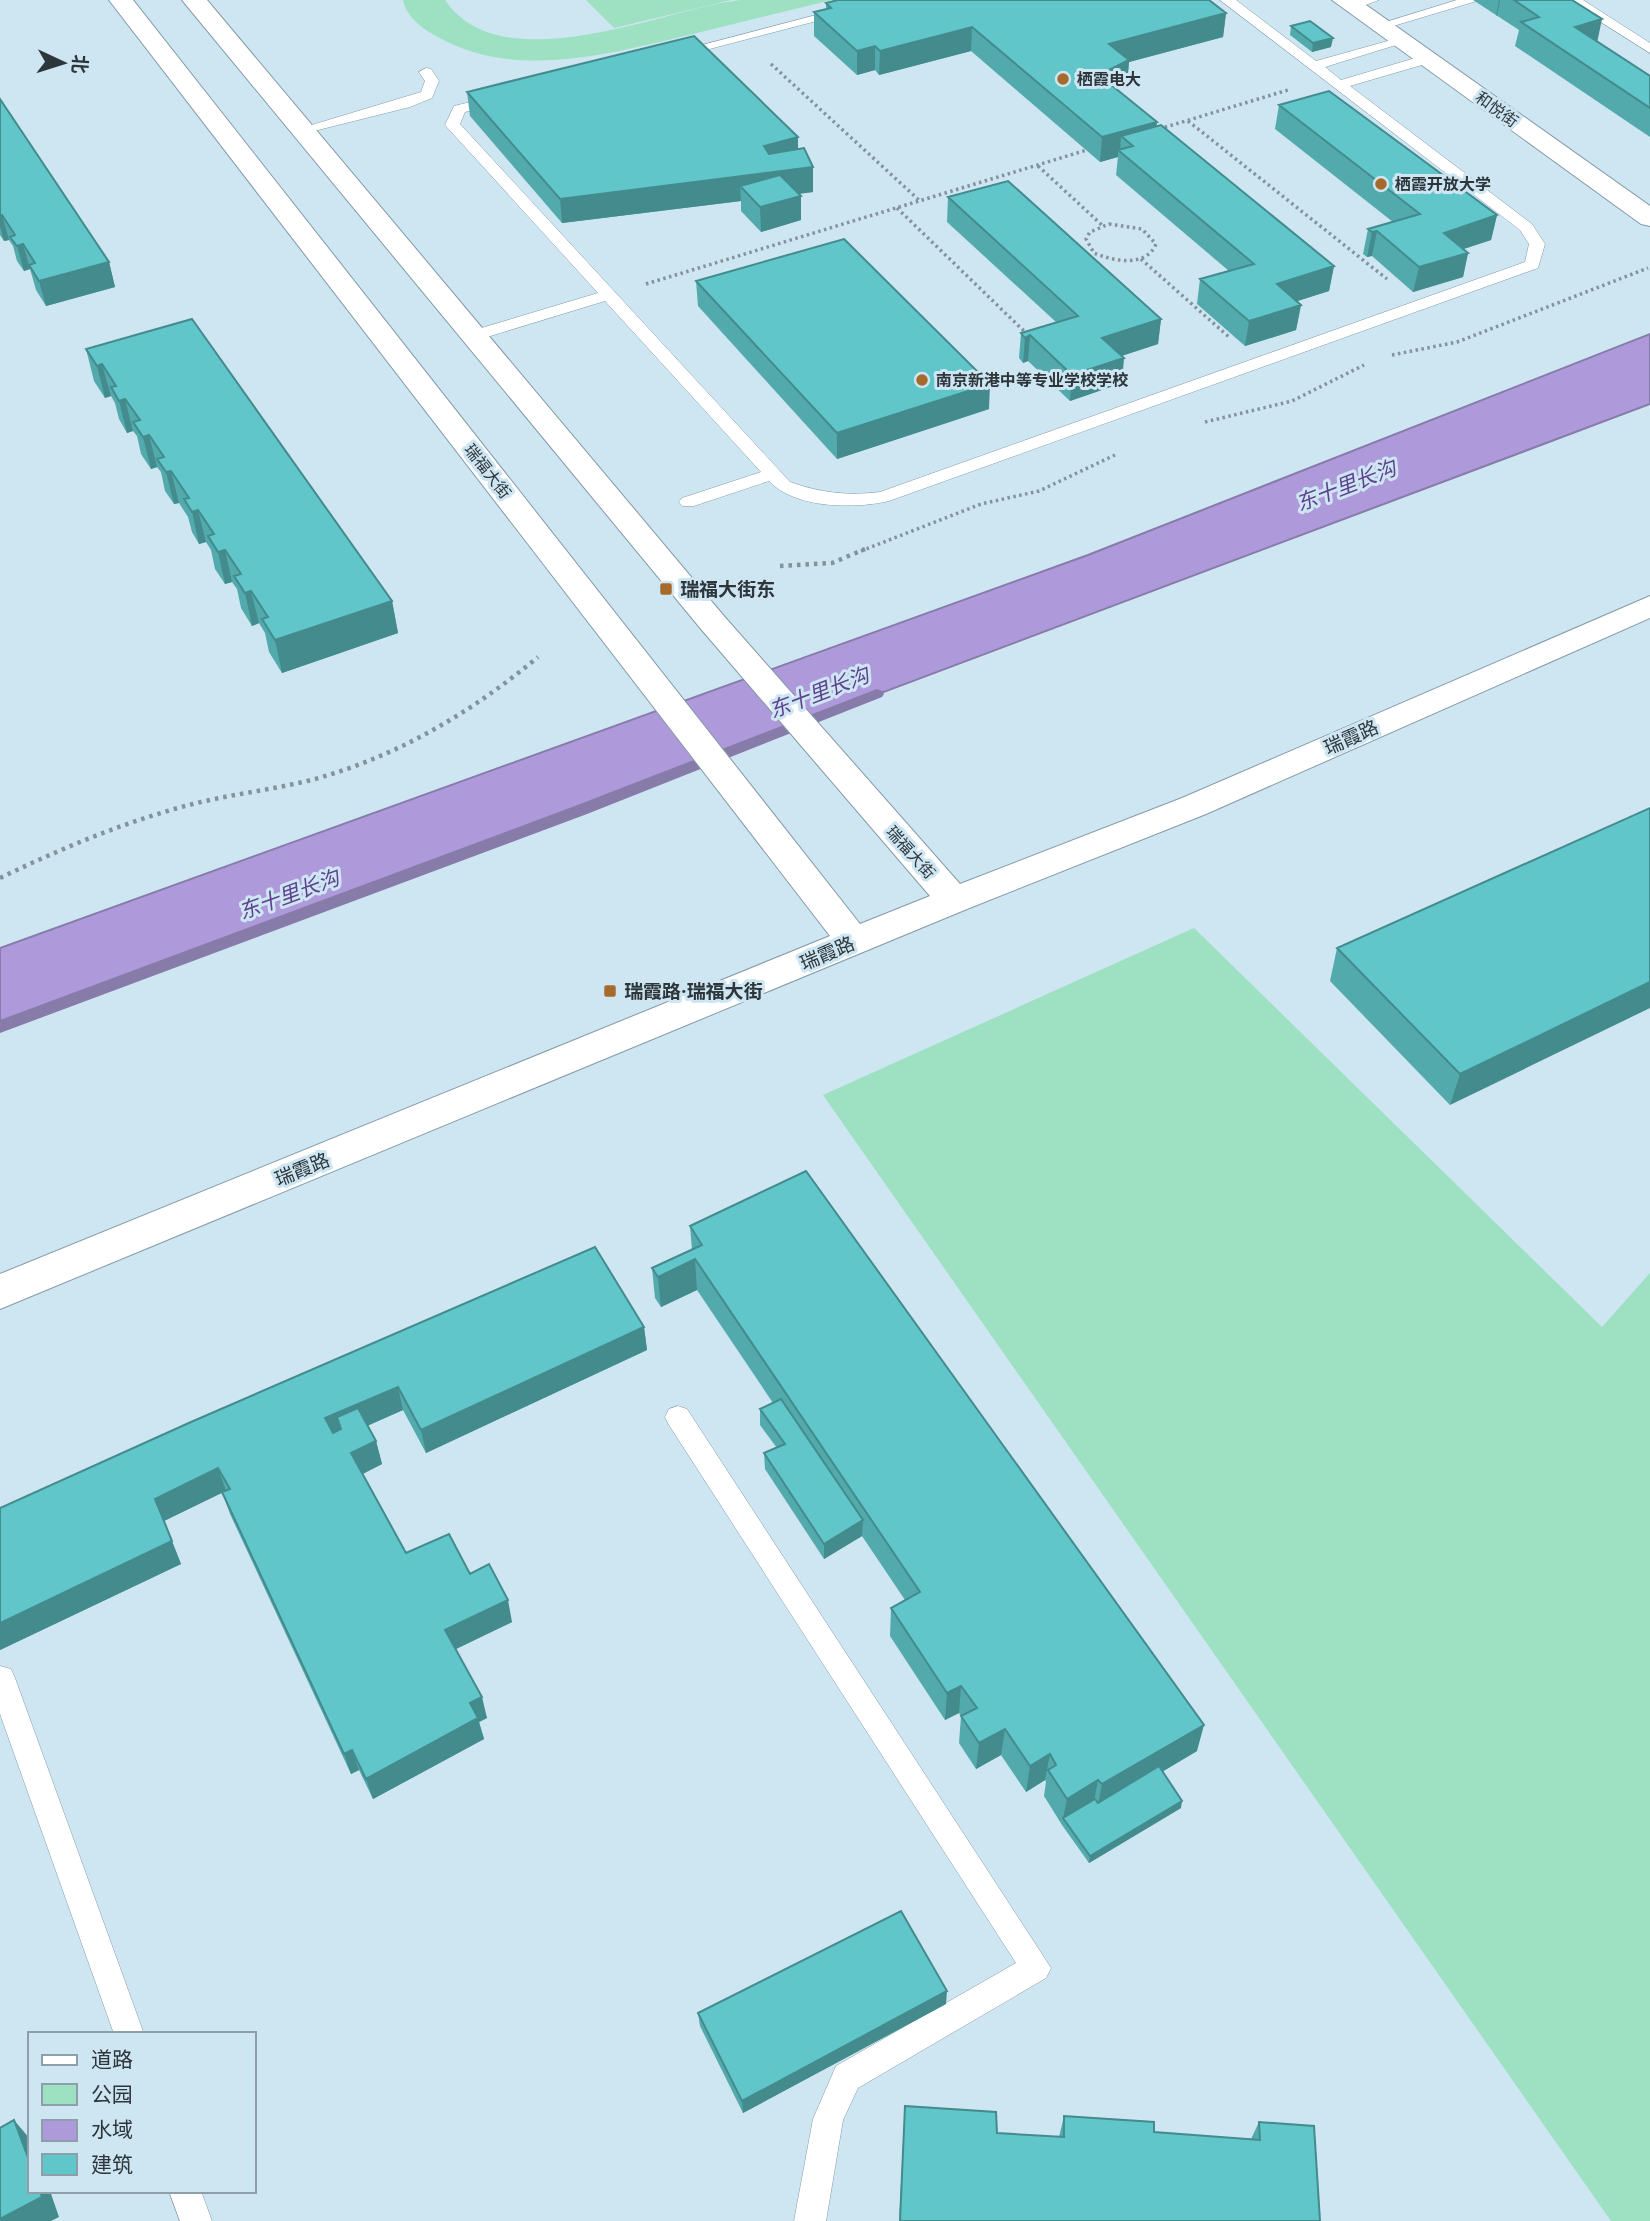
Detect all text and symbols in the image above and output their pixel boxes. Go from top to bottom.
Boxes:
north arrow [28,28,98,98]
text: 北 [67,54,94,75]
place label: 栖霞电大 [1077,68,1141,90]
marker: 栖霞电大 [1055,71,1071,87]
street label: 和悦街 [1471,86,1523,132]
place label: 栖霞开放大学 [1395,173,1491,195]
marker: 栖霞开放大学 [1373,176,1389,192]
place label: 南京新港中等专业学校学校 [936,369,1129,391]
marker: 南京新港中等专业学校学校 [914,372,930,388]
street label: 瑞福大街 [460,439,516,503]
water label: 东十里长沟 [1292,452,1402,517]
place label: 瑞福大街东 [680,576,775,601]
marker: 瑞福大街东 [658,581,674,597]
water label: 东十里长沟 [765,659,875,724]
street label: 瑞霞路 [1320,714,1382,760]
street label: 瑞福大街 [881,821,941,883]
water label: 东十里长沟 [235,862,345,925]
street label: 瑞霞路 [796,930,858,975]
place label: 瑞霞路·瑞福大街 [624,978,763,1003]
marker: 瑞霞路·瑞福大街 [602,983,618,999]
street label: 瑞霞路 [271,1146,333,1191]
legend [28,2032,256,2193]
text: 道路 [91,2045,133,2073]
text: 公园 [91,2080,133,2108]
text: 水域 [91,2115,133,2143]
text: 建筑 [91,2150,133,2178]

